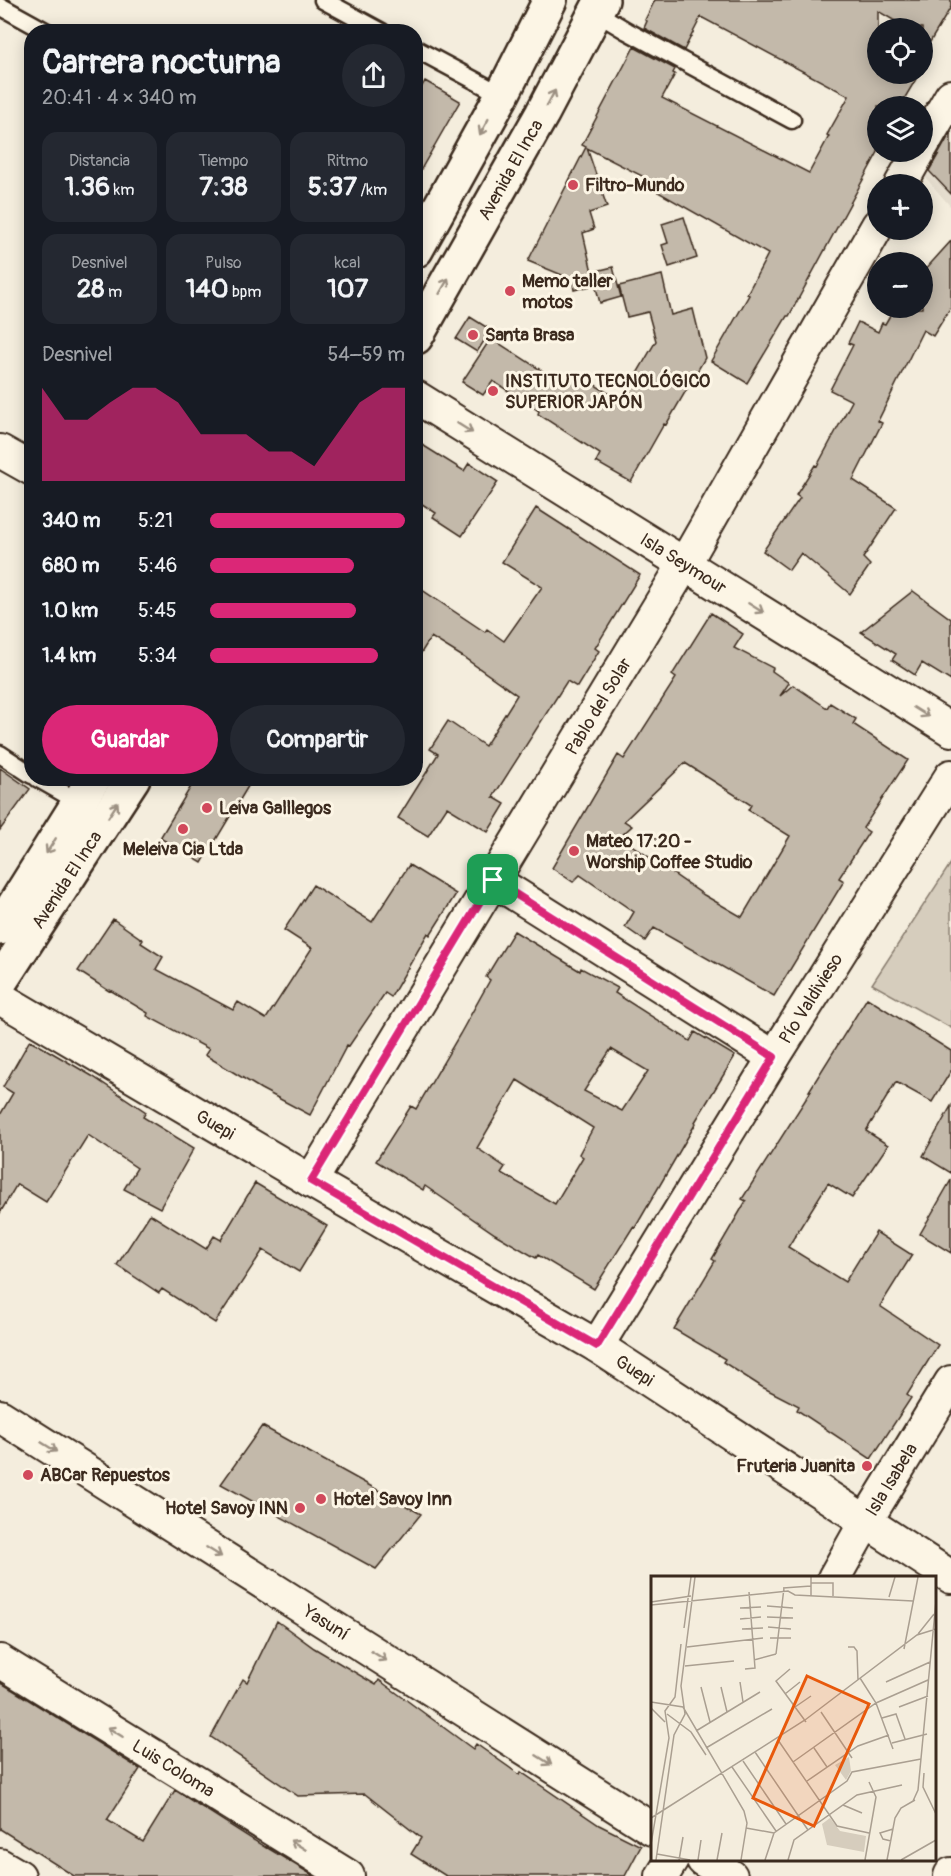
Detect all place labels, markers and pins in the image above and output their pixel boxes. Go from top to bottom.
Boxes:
place label: Filtro-Mundo [585,174,685,197]
marker: Filtro-Mundo [566,178,580,192]
place label: Memo taller motos [522,270,613,314]
marker: Memo taller motos [503,284,517,298]
place label: Santa Brasa [485,324,575,347]
marker: Santa Brasa [466,328,480,342]
place label: INSTITUTO TECNOLÓGICO SUPERIOR JAPÓN [505,369,711,414]
marker: INSTITUTO TECNOLÓGICO SUPERIOR JAPÓN [486,384,500,398]
place label: Leiva Galllegos [219,797,332,820]
marker: Leiva Galllegos [200,801,214,815]
marker: Meleiva Cia Ltda [176,822,190,836]
place label: Mateo 17:20 - Worship Coffee Studio [586,830,753,874]
place label: Meleiva Cia Ltda [123,838,244,861]
marker: Mateo 17:20 - Worship Coffee Studio [567,844,581,858]
pin [467,854,518,905]
place label: Fruteria Juanita [736,1455,856,1478]
marker: Fruteria Juanita [860,1459,874,1473]
place label: ABCar Repuestos [40,1464,171,1487]
marker: ABCar Repuestos [21,1468,35,1482]
place label: Hotel Savoy Inn [333,1488,452,1511]
marker: Hotel Savoy Inn [314,1492,328,1506]
place label: Hotel Savoy INN [165,1497,288,1520]
marker: Hotel Savoy INN [293,1501,307,1515]

